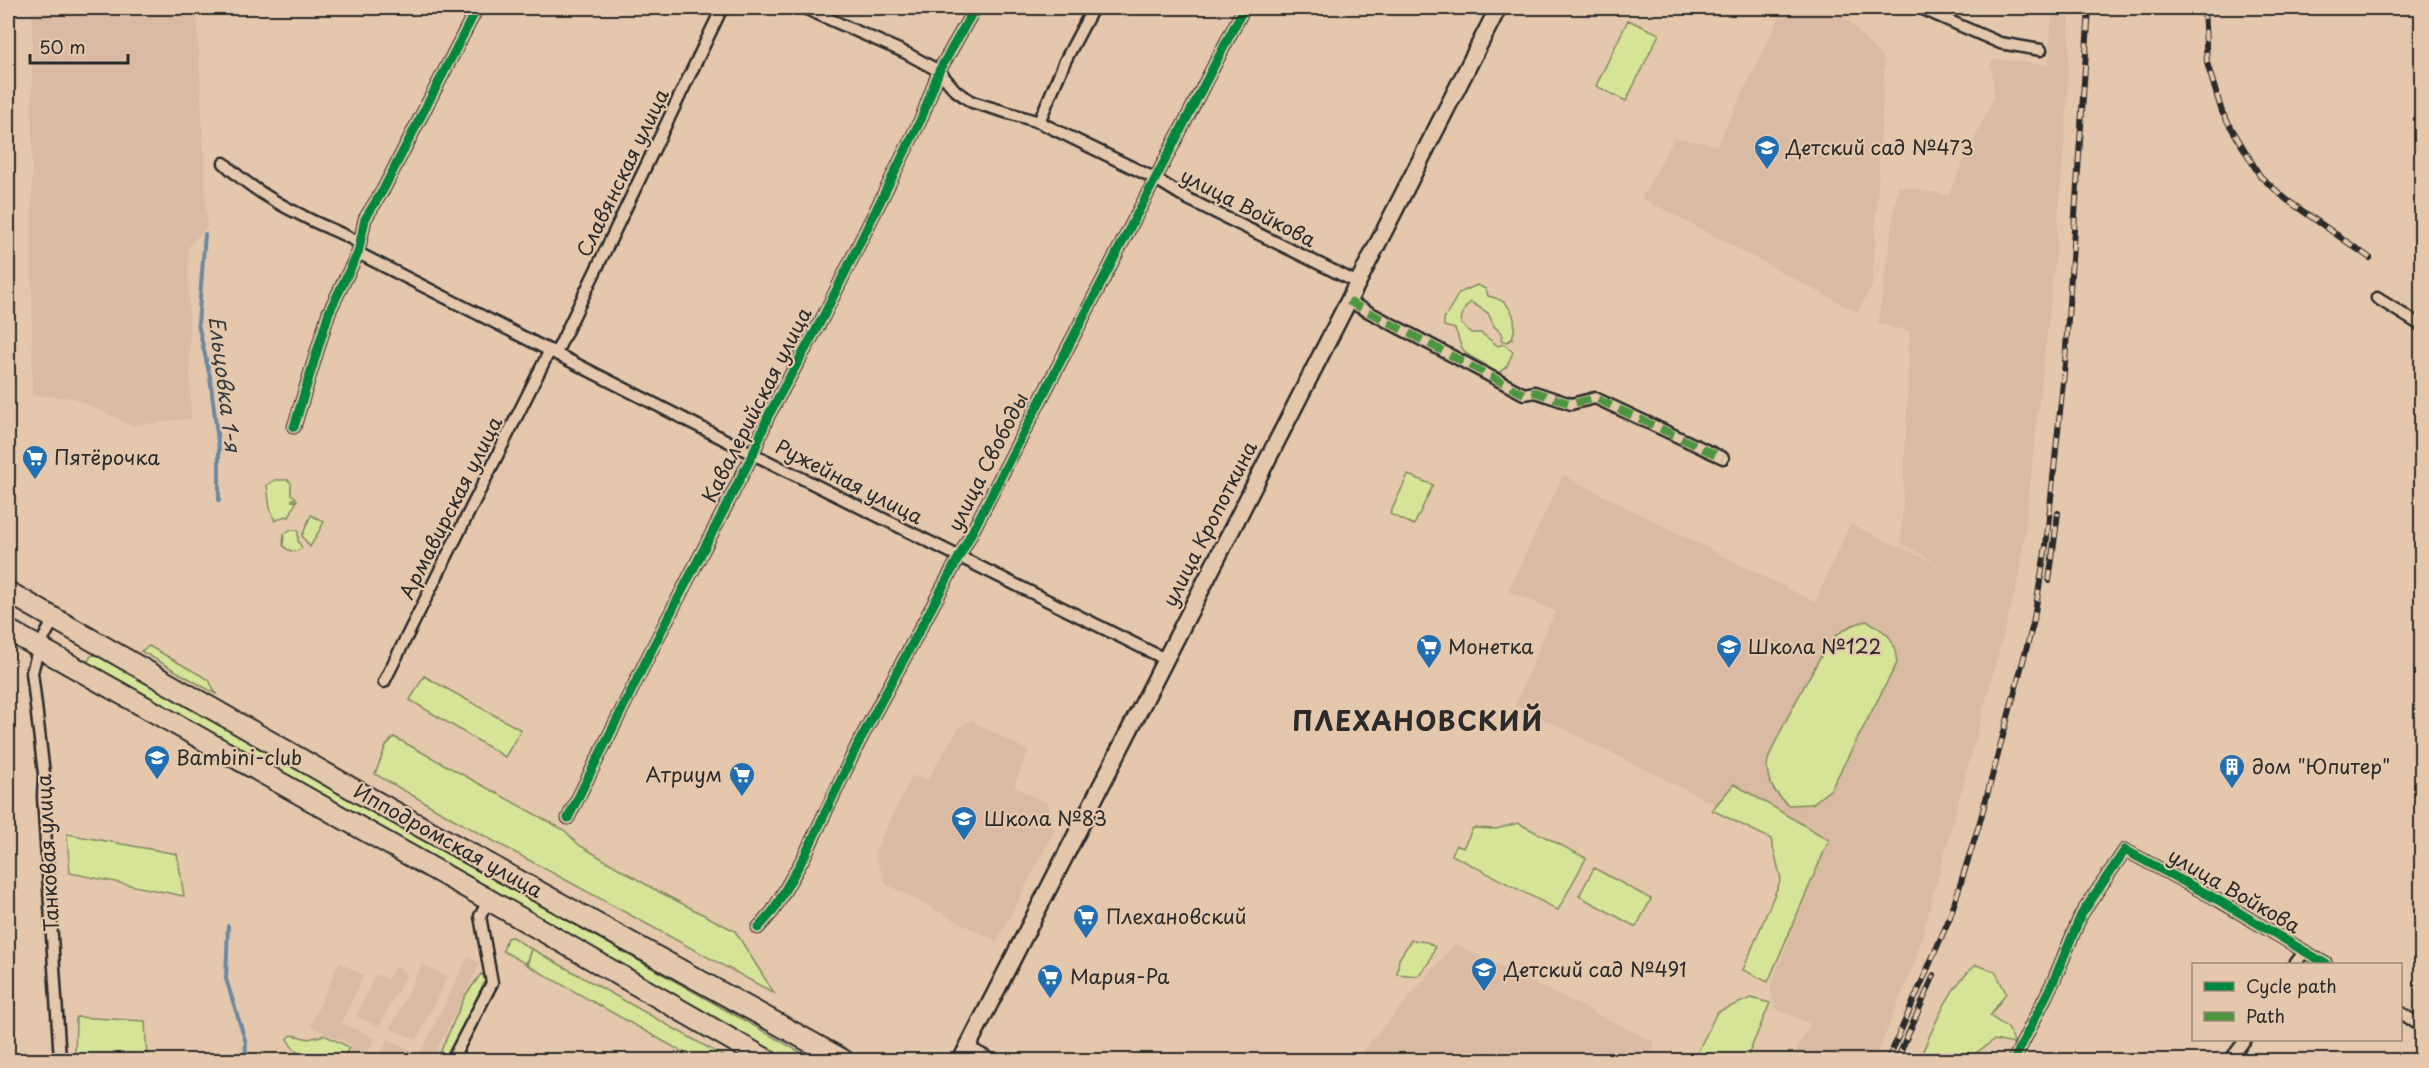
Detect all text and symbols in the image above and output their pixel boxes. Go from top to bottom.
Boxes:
scale bar [30,27,128,65]
text: 50 m [39,33,86,60]
street label: Славянская улица [568,83,676,262]
place label: Детский сад №473 [1785,132,1974,162]
school or university icon: Детский сад №473 [1752,133,1782,171]
street label: улица Войкова [1176,160,1322,254]
street label: Кавалерийская улица [694,301,819,507]
water label: Ельцовка 1-я [202,314,250,455]
street label: улица Свободы [939,387,1035,536]
street label: Армавирская улица [391,410,509,604]
street label: Ружейная улица [771,431,929,531]
street label: улица Кропоткина [1154,435,1264,612]
place label: Пятёрочка [54,442,160,472]
supermarket icon: Пятёрочка [20,443,50,481]
place label: Монетка [1448,631,1534,661]
place label: Школа №122 [1748,631,1882,661]
supermarket icon: Монетка [1414,632,1444,670]
school or university icon: Школа №122 [1714,632,1744,670]
district label: ПЛЕХАНОВСКИЙ [1292,701,1544,740]
place label: Bambini-club [176,742,302,772]
school or university icon: Bambini-club [142,743,172,781]
place label: дом "Юпитер" [2252,751,2390,781]
building icon: дом "Юпитер" [2217,752,2247,790]
place label: Атриум [646,759,722,789]
supermarket icon: Атриум [727,760,757,798]
street label: Танковая улица [28,773,66,933]
street label: Ипподромская улица [349,776,549,905]
place label: Школа №83 [984,803,1107,833]
school or university icon: Школа №83 [949,804,979,842]
street label: улица Войкова [2163,840,2307,941]
place label: Плехановский [1106,901,1247,931]
supermarket icon: Плехановский [1071,902,1101,940]
place label: Детский сад №491 [1503,954,1687,984]
school or university icon: Детский сад №491 [1469,955,1499,993]
place label: Мария-Ра [1070,961,1170,991]
supermarket icon: Мария-Ра [1035,962,1065,1000]
legend [2192,963,2402,1041]
text: Cycle path [2246,972,2337,999]
text: Path [2246,1002,2285,1029]

